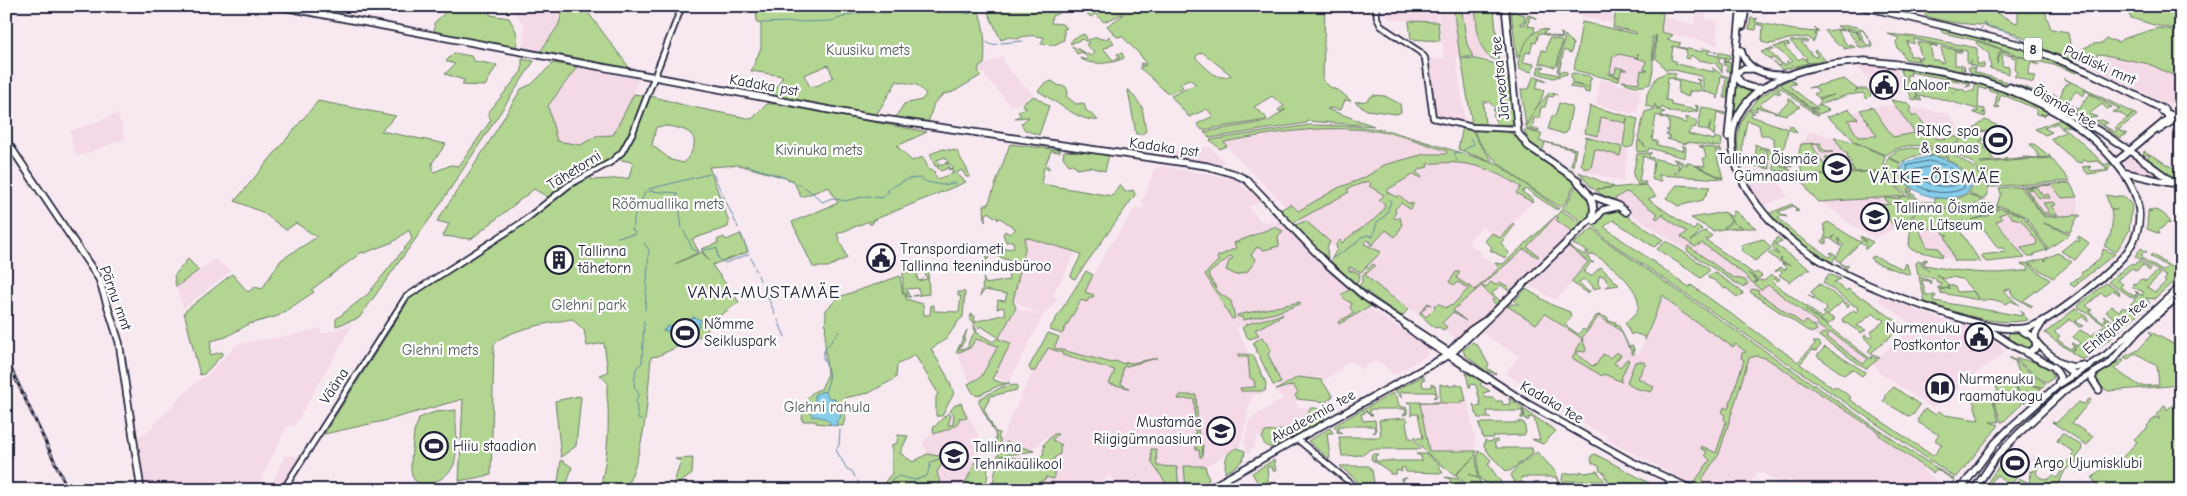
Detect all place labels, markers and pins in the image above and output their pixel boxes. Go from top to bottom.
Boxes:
public building icon: LaNoor [1869,70,1899,100]
place label: LaNoor [1903,76,1950,94]
place label: RING spa & saunas [1917,122,1979,157]
sports icon: RING spa & saunas [1983,125,2013,155]
place label: Tallinna Õismäe Gümnaasium [1718,150,1818,185]
school or university icon: Tallinna Õismäe Gümnaasium [1822,153,1852,183]
place label: Tallinna Õismäe Vene Lütseum [1894,199,1995,234]
school or university icon: Tallinna Õismäe Vene Lütseum [1860,202,1890,232]
place label: Transpordiameti Tallinna teenindusbüroo [900,240,1052,275]
place label: Tallinna tähetorn [577,242,631,277]
public building icon: Transpordiameti Tallinna teenindusbüroo [866,243,896,273]
building icon: Tallinna tähetorn [544,245,574,275]
place label: Nõmme Seikluspark [704,315,777,350]
sports icon: Nõmme Seikluspark [670,318,700,348]
place label: Nurmenuku Postkontor [1886,319,1960,354]
public building icon: Nurmenuku Postkontor [1964,322,1994,352]
place label: Nurmenuku raamatukogu [1959,370,2043,405]
library icon: Nurmenuku raamatukogu [1925,373,1955,403]
place label: Mustamäe Riigigümnaasium [1093,413,1202,448]
school or university icon: Mustamäe Riigigümnaasium [1206,416,1236,446]
sports icon: Hiiu staadion [419,431,449,461]
place label: Hiiu staadion [453,437,537,455]
place label: Tallinna Tehnikaülikool [973,438,1062,473]
school or university icon: Tallinna Tehnikaülikool [939,441,969,471]
sports icon: Argo Ujumisklubi [2000,448,2030,478]
place label: Argo Ujumisklubi [2034,454,2142,472]

